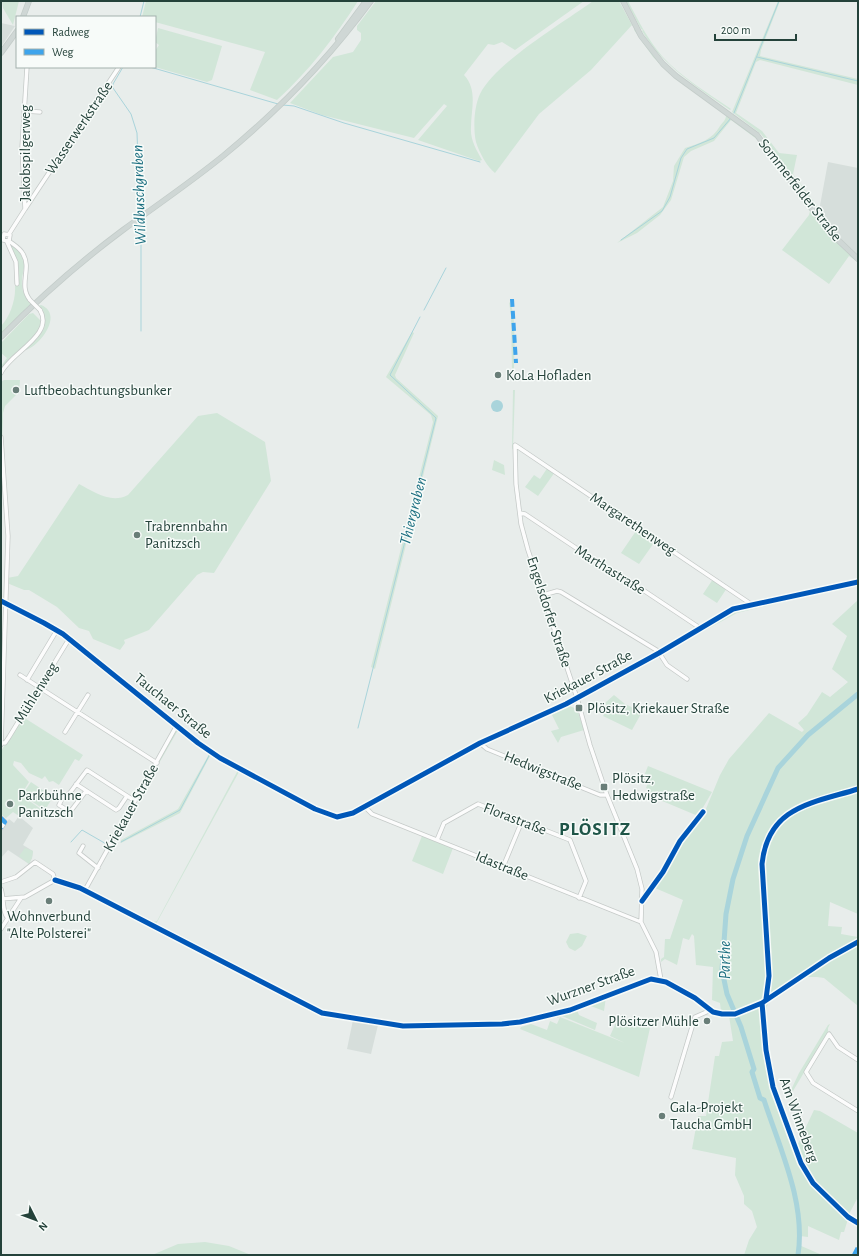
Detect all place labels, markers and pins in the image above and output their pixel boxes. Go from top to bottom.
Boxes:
place label: KoLa Hofladen [506,368,591,383]
marker: KoLa Hofladen [493,370,503,380]
place label: Luftbeobachtungsbunker [24,383,172,398]
marker: Luftbeobachtungsbunker [11,385,21,395]
place label: Trabrennbahn Panitzsch [145,519,228,551]
marker: Trabrennbahn Panitzsch [132,530,142,540]
place label: Plösitz, Kriekauer Straße [587,701,730,716]
marker: Plösitz, Kriekauer Straße [574,703,584,713]
place label: Plösitz, Hedwigstraße [612,771,695,803]
marker: Plösitz, Hedwigstraße [599,782,609,792]
place label: Parkbühne Panitzsch [18,788,82,820]
marker: Parkbühne Panitzsch [5,799,15,809]
marker: Wohnverbund "Alte Polsterei" [44,896,54,906]
place label: Wohnverbund "Alte Polsterei" [7,909,91,941]
place label: Plösitzer Mühle [608,1014,699,1029]
marker: Plösitzer Mühle [702,1016,712,1026]
place label: Gala-Projekt Taucha GmbH [670,1100,752,1132]
marker: Gala-Projekt Taucha GmbH [657,1111,667,1121]

